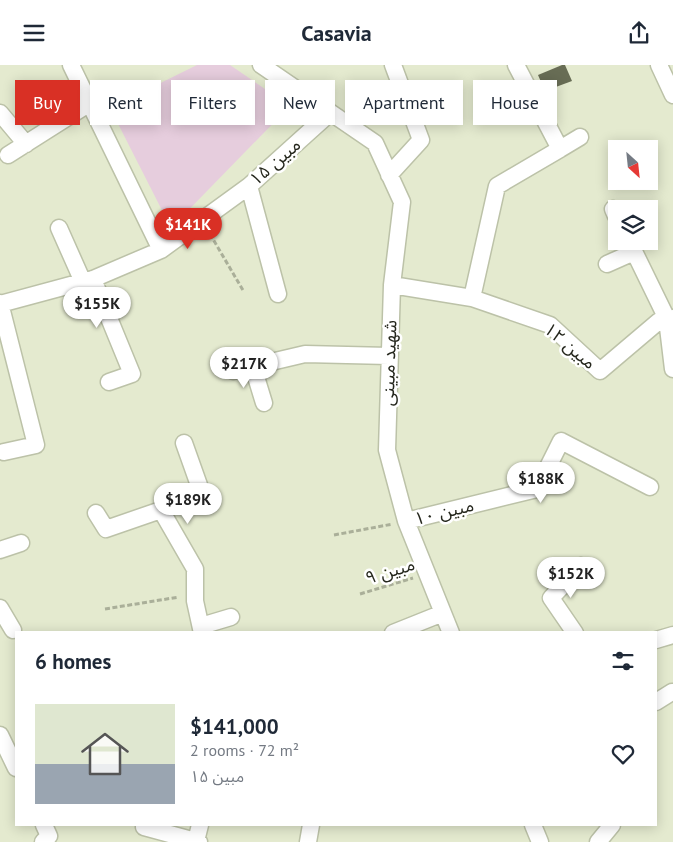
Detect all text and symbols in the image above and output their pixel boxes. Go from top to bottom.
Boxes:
icon: menu [20,19,48,47]
text: Casavia [301,19,372,47]
icon: share [625,19,653,47]
chip: Buy [15,80,80,125]
chip: Rent [90,80,161,125]
chip: Filters [171,80,255,125]
chip: New [265,80,335,125]
chip: Apartment [345,80,463,125]
chip: House [473,80,557,125]
street label: مبین ۱۵ [244,133,305,190]
north arrow [608,140,658,190]
map controls [608,140,658,250]
button: layers [608,200,658,250]
pin: $141K [153,207,223,250]
text: $141K [165,214,211,234]
pin: $155K [62,287,132,329]
text: $155K [74,293,120,313]
street label: مبین ۱۲ [540,317,601,374]
street label: شهید مبینی [376,320,401,406]
pin: $217K [209,347,279,389]
text: $217K [221,353,267,373]
pin: $188K [506,461,576,504]
text: $188K [518,468,564,488]
pin: $189K [153,483,223,525]
text: $189K [165,489,211,509]
street label: مبین ۱۰ [412,493,476,530]
street label: مبین ۹ [362,552,417,589]
pin: $152K [536,557,606,599]
text: $152K [548,563,594,583]
icon: filters [609,647,637,675]
text: 6 homes [35,648,111,675]
text: $141,000 [190,713,279,740]
icon: home [75,724,135,784]
text: 2 rooms · 72 m² [190,740,299,760]
icon: heart [609,740,637,768]
text: مبین ۱۵ [190,766,244,786]

